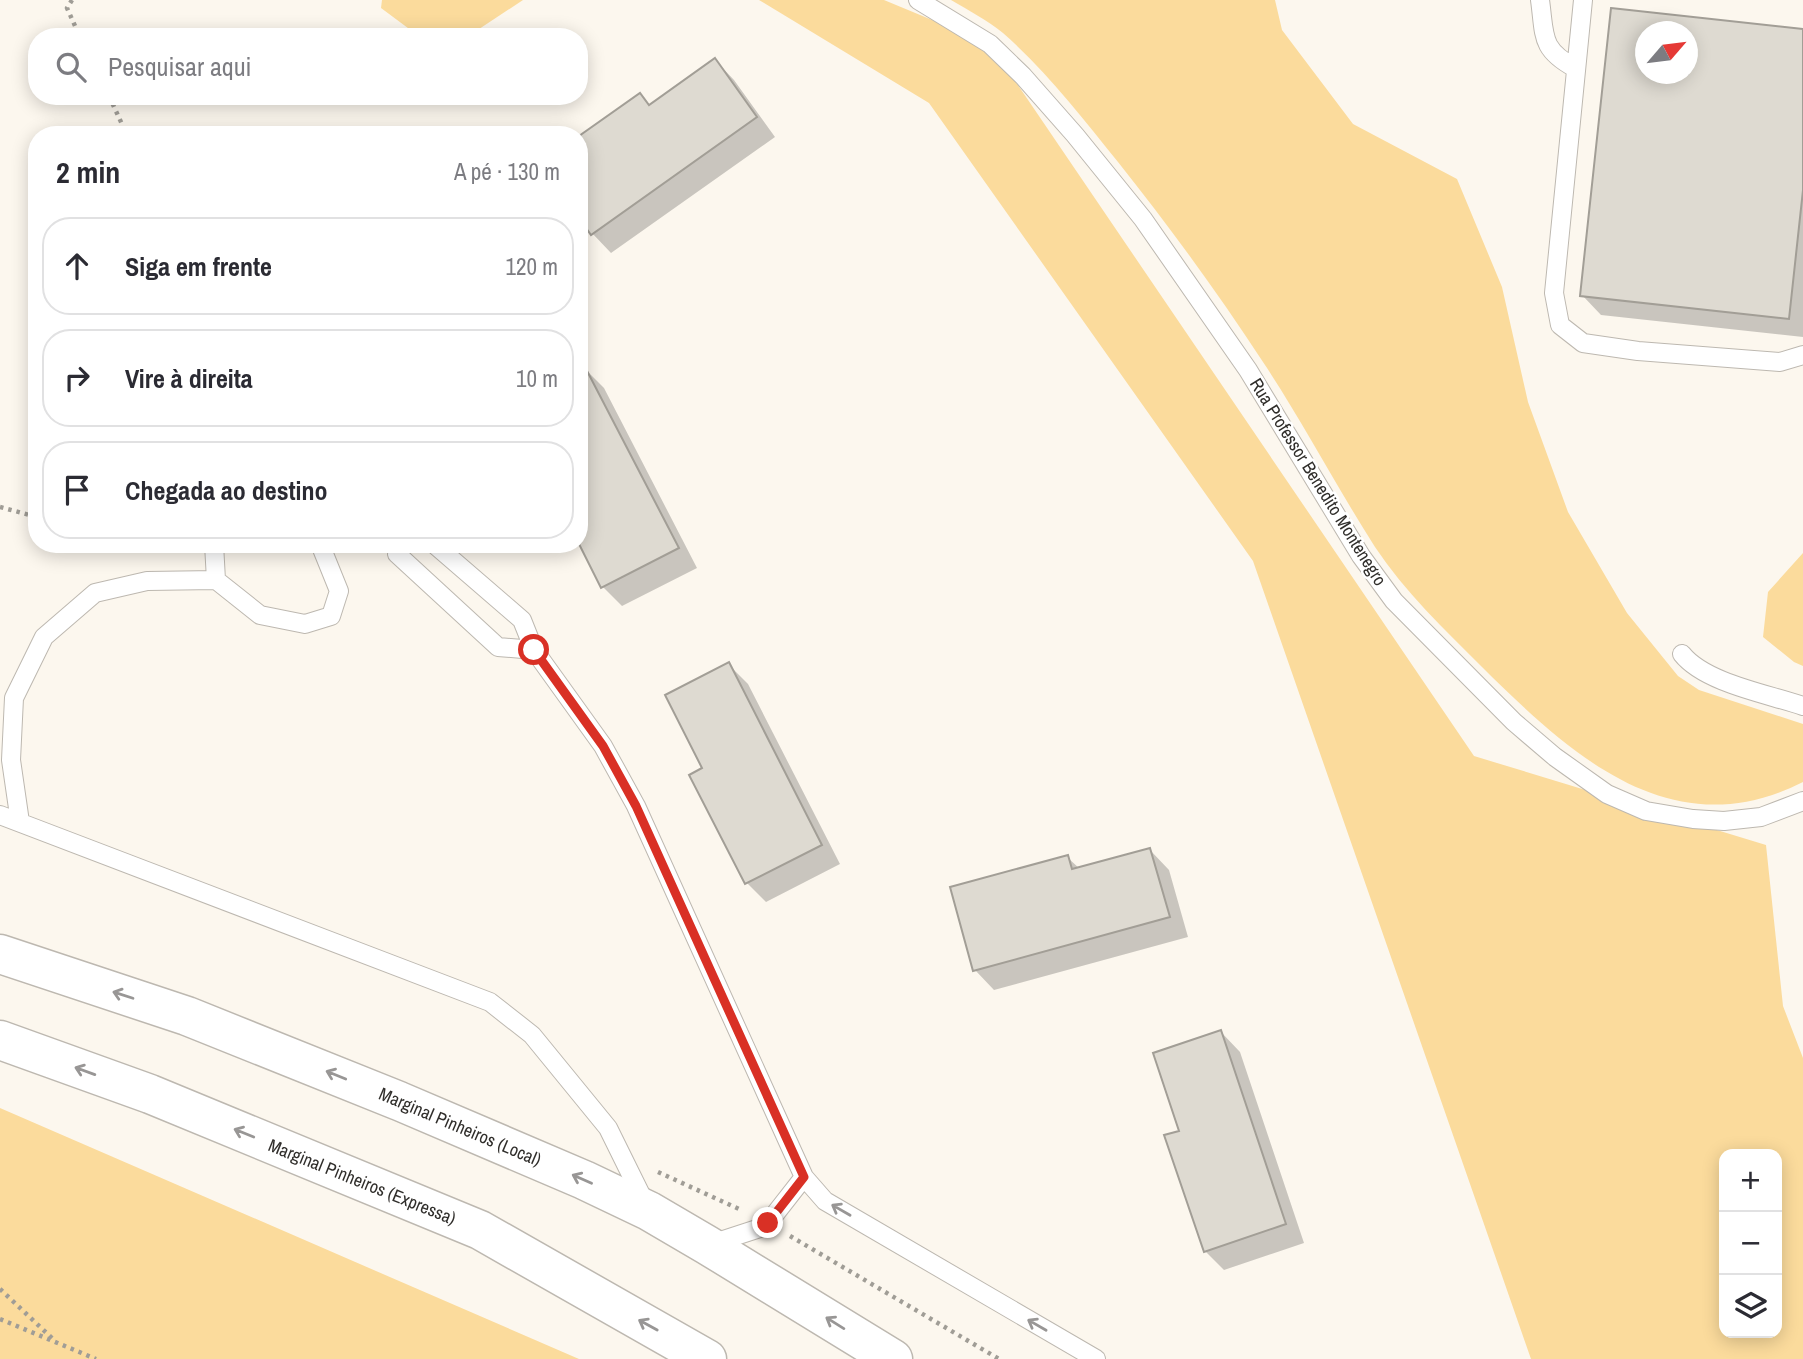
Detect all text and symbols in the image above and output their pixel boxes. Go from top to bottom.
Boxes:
north arrow [1635,21,1698,84]
search box [28,28,588,105]
icon: search [52,48,90,86]
text: Pesquisar aqui [108,49,251,84]
text: 2 min [56,152,120,192]
text: A pé · 130 m [454,156,560,187]
icon: ahead [58,247,96,285]
text: Siga em frente [125,249,272,284]
text: 120 m [506,251,558,282]
icon: right [58,359,96,397]
text: Vire à direita [125,361,253,396]
text: 10 m [516,363,558,394]
street label: Rua Professor Benedito Montenegro [1244,373,1393,590]
icon: arrive [58,471,96,509]
text: Chegada ao destino [125,473,328,508]
route start [518,634,549,665]
one-way arrow [113,988,135,1000]
one-way arrow [75,1064,97,1076]
one-way arrow [326,1068,347,1081]
street label: Marginal Pinheiros (Local) [375,1081,545,1172]
one-way arrow [234,1126,256,1139]
street label: Marginal Pinheiros (Expressa) [265,1132,460,1231]
map controls [1719,1149,1782,1338]
button: + [1719,1149,1782,1212]
one-way arrow [571,1172,593,1185]
one-way arrow [831,1203,851,1217]
route end [752,1207,783,1238]
button: − [1719,1212,1782,1275]
button: layers [1719,1275,1782,1338]
one-way arrow [825,1316,845,1330]
one-way arrow [1028,1317,1048,1331]
one-way arrow [638,1318,659,1331]

